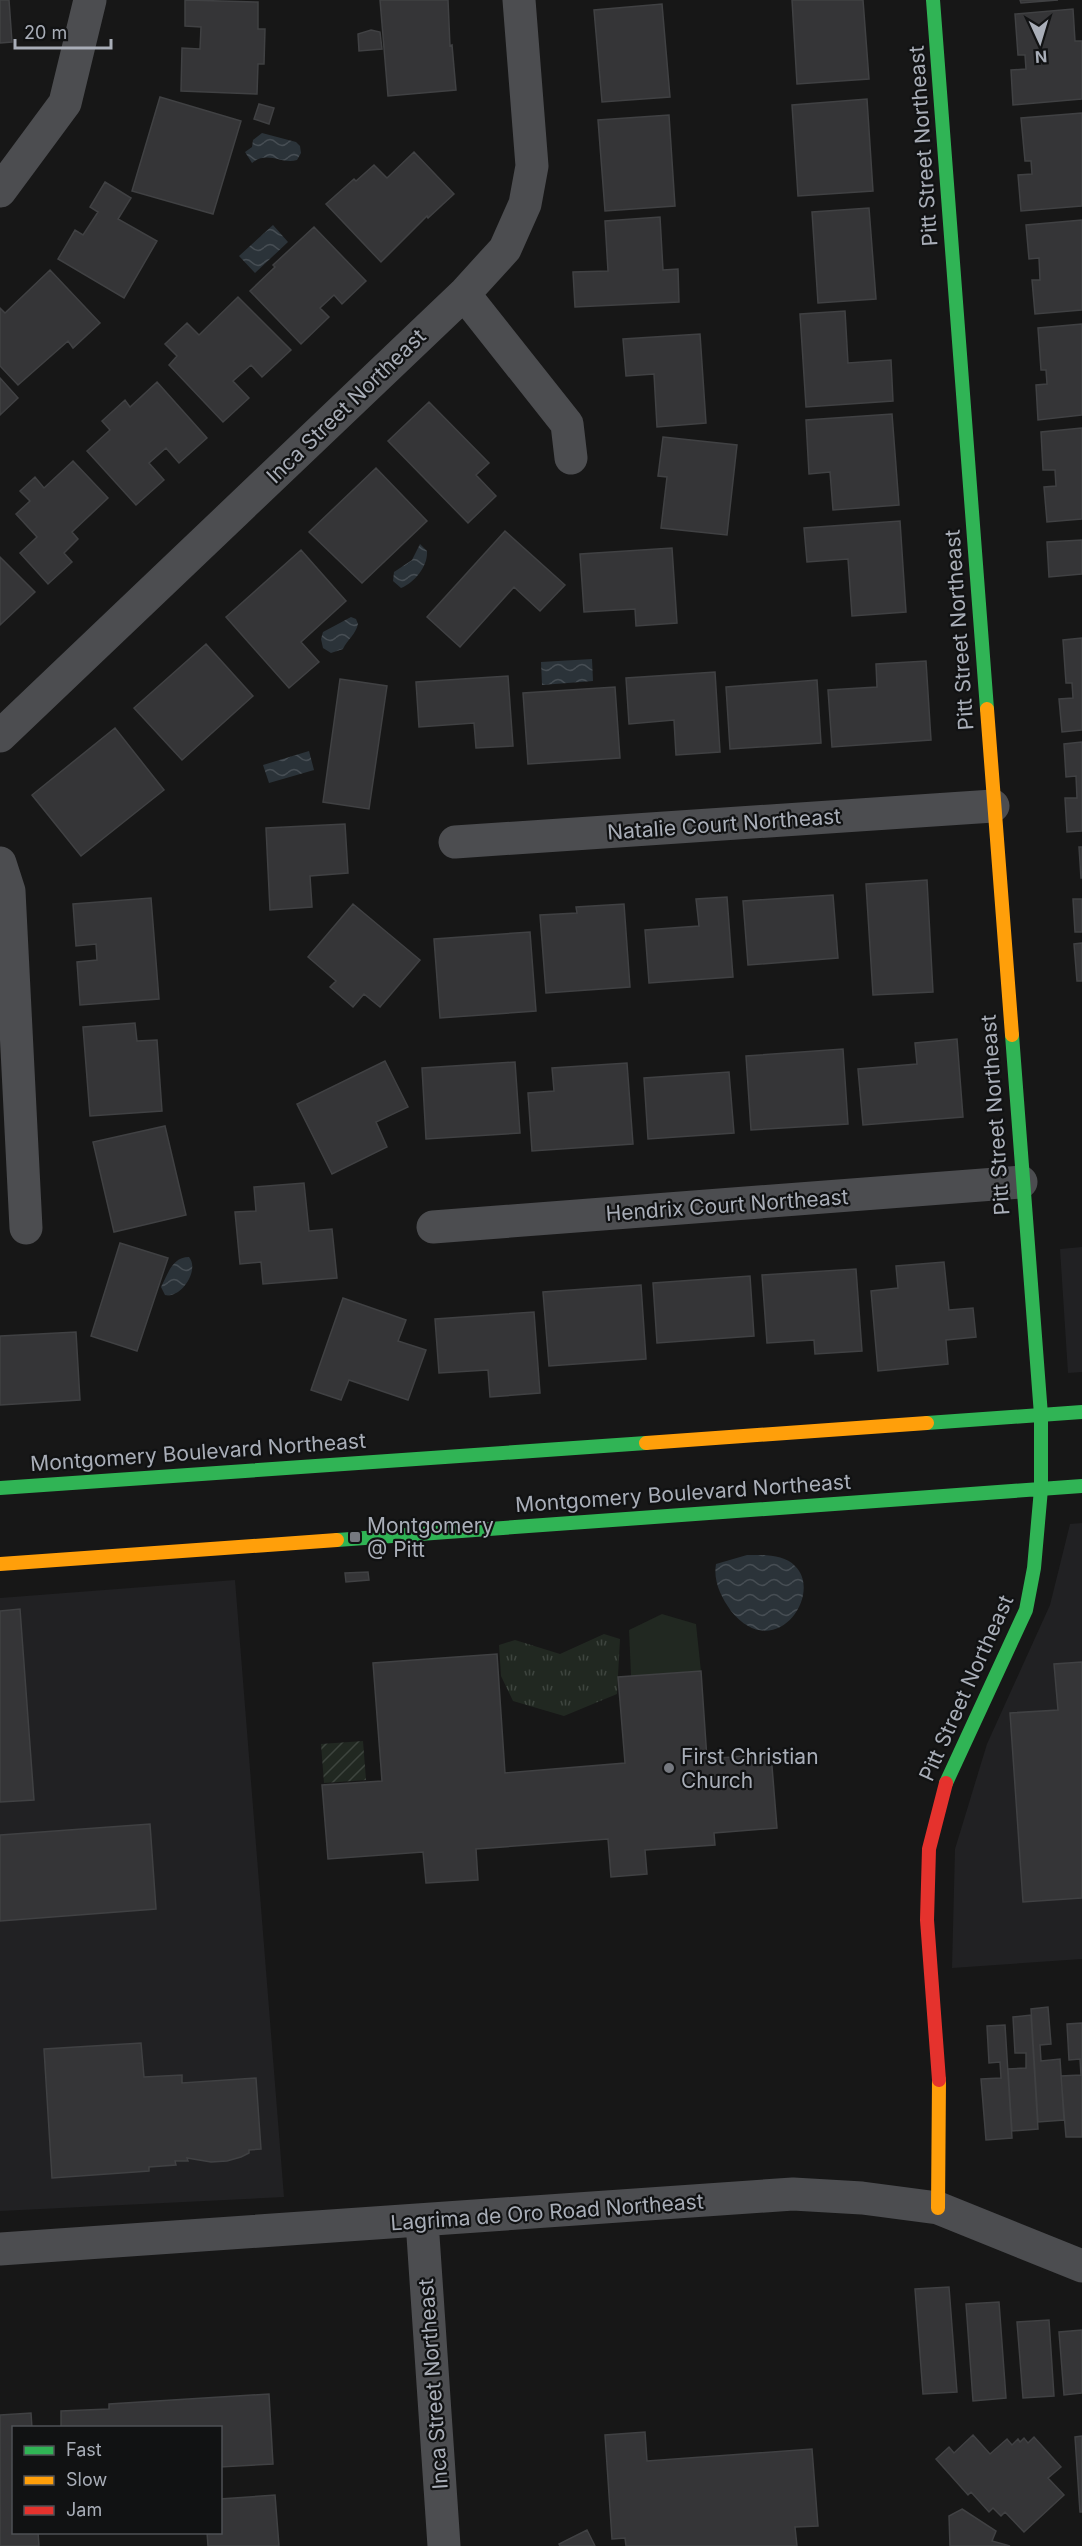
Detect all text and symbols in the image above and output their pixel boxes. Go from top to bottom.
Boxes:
scale bar [15,12,111,50]
north arrow [1010,12,1070,72]
text: 20 m [24,22,67,43]
street label: Pitt Street Northeast [904,45,942,247]
text: N [1034,47,1048,67]
street label: Inca Street Northeast [261,324,431,488]
street label: Pitt Street Northeast [940,529,978,731]
street label: Natalie Court Northeast [606,803,842,845]
street label: Pitt Street Northeast [976,1014,1014,1216]
street label: Hendrix Court Northeast [605,1184,849,1226]
street label: Montgomery Boulevard Northeast [29,1428,367,1476]
street label: Montgomery Boulevard Northeast [514,1469,852,1517]
place label: Montgomery @ Pitt [367,1513,494,1562]
marker: Montgomery @ Pitt [348,1530,362,1544]
street label: Pitt Street Northeast [914,1591,1018,1785]
place label: First Christian Church [681,1744,819,1793]
marker: First Christian Church [662,1761,676,1775]
street label: Lagrima de Oro Road Northeast [390,2189,704,2235]
street label: Inca Street Northeast [413,2278,453,2490]
legend [12,2426,222,2534]
text: Fast [66,2439,102,2460]
text: Slow [66,2469,107,2490]
text: Jam [66,2499,102,2520]

